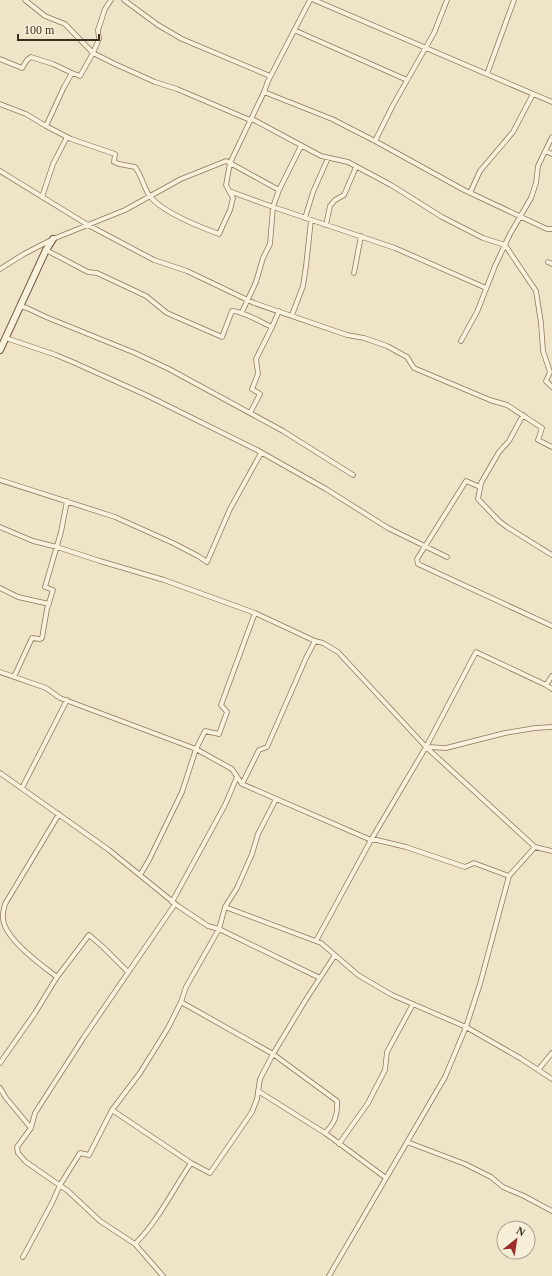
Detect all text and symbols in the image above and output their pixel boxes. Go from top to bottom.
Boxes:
scale bar [18,16,99,42]
text: 100 m [24,23,55,37]
north arrow [496,1220,536,1260]
text: N [515,1224,527,1239]

